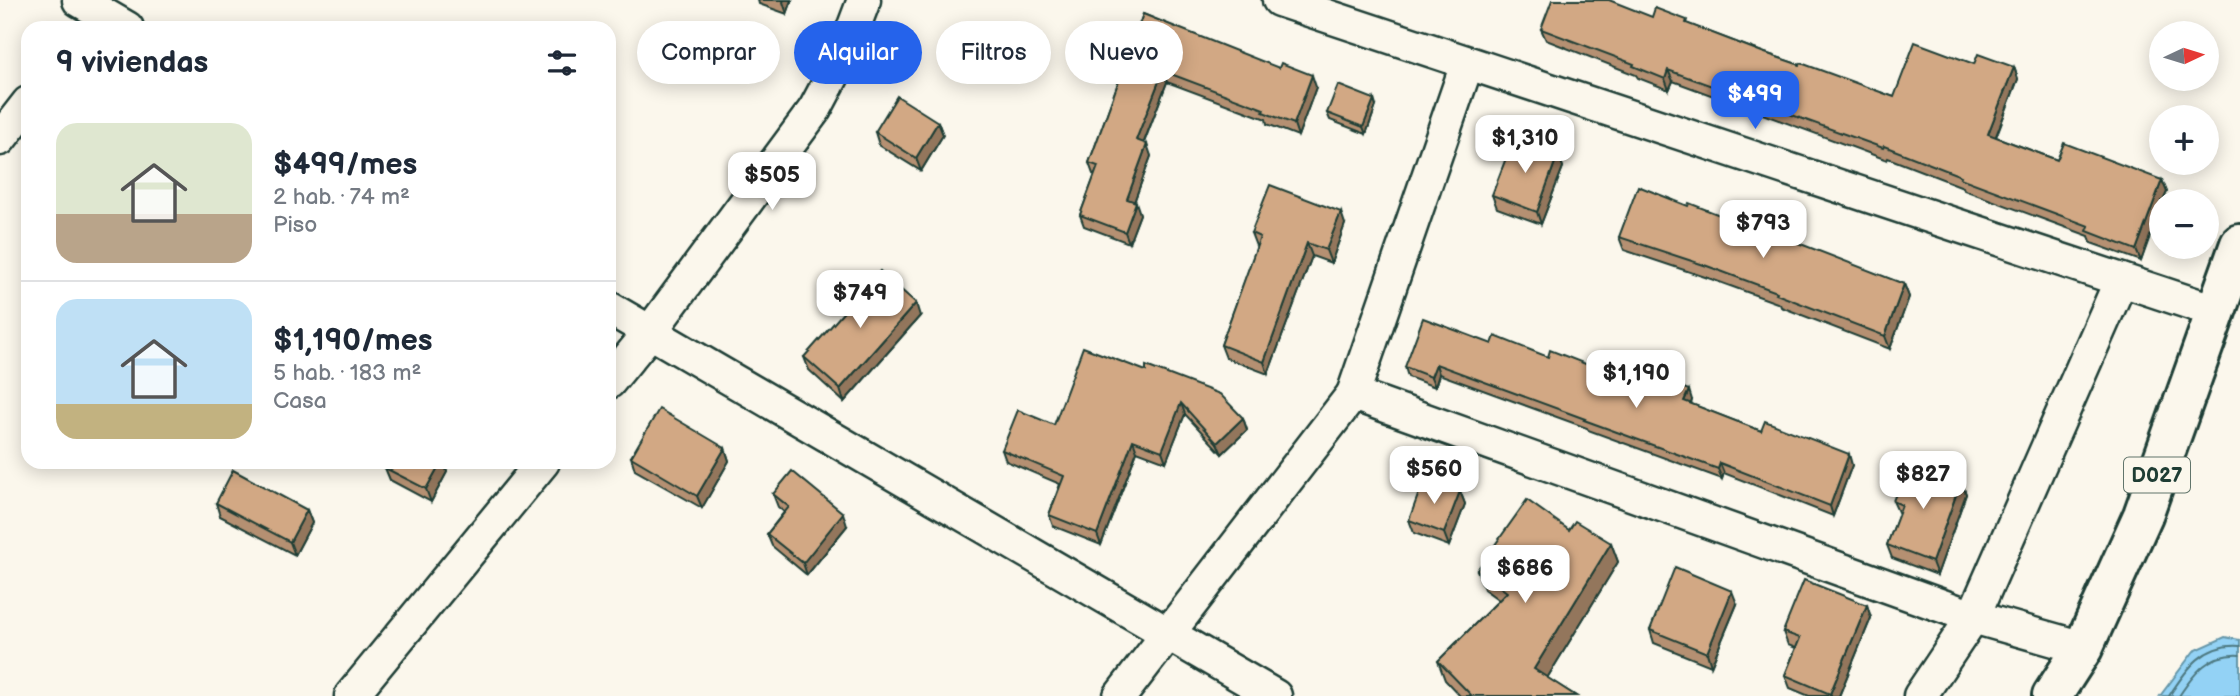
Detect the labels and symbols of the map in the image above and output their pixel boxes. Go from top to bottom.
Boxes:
north arrow [2149,21,2219,91]
pin: $499 [1714,72,1796,131]
pin: $1,310 [1468,116,1582,175]
pin: $505 [731,152,813,212]
pin: $793 [1722,201,1804,260]
pin: $749 [819,270,901,330]
pin: $1,190 [1579,350,1693,410]
pin: $560 [1393,447,1475,506]
pin: $827 [1882,452,1964,511]
road number: D027 [2124,458,2190,492]
pin: $686 [1484,546,1566,605]

